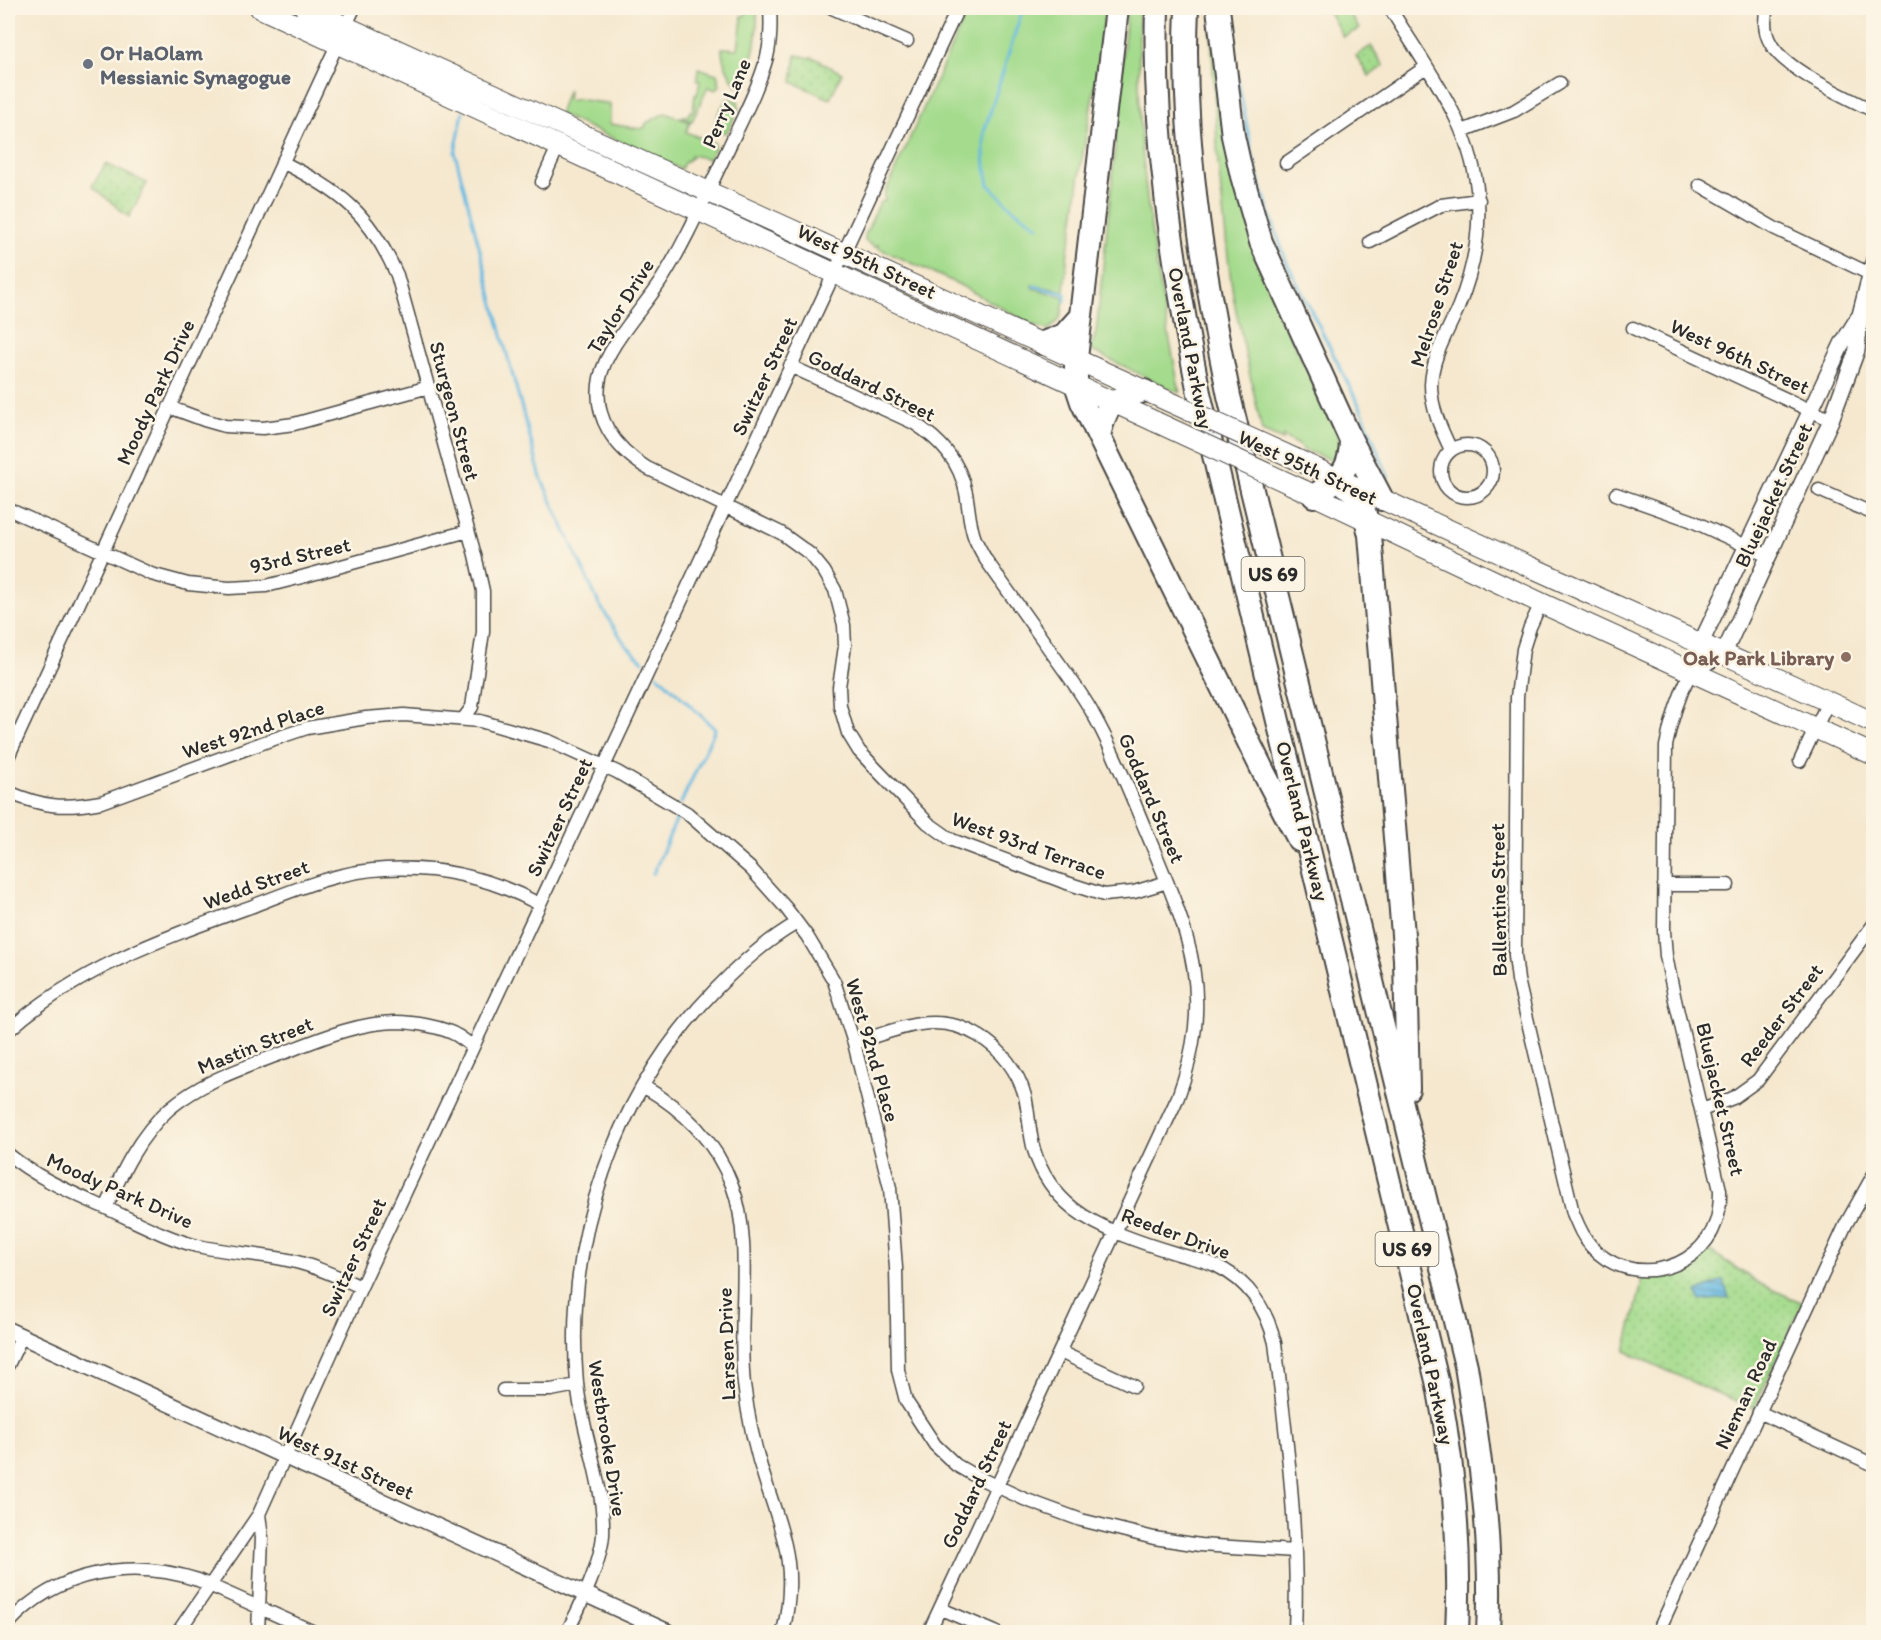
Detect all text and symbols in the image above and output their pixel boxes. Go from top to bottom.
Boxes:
place label: Or HaOlam Messianic Synagogue [100,40,291,90]
street label: Perry Lane [696,54,756,152]
marker: Or HaOlam Messianic Synagogue [81,57,95,71]
street label: West 95th Street [793,218,941,304]
street label: Melrose Street [1404,238,1468,370]
street label: Taylor Drive [581,254,659,358]
street label: Overland Parkway [1163,265,1219,431]
street label: Switzer Street [726,313,802,439]
street label: West 96th Street [1666,313,1814,399]
street label: Moody Park Drive [110,315,200,469]
street label: Sturgeon Street [424,339,486,483]
street label: Goddard Street [804,343,940,427]
street label: Bluejacket Street [1729,419,1817,571]
street label: West 95th Street [1234,424,1382,510]
street label: 93rd Street [247,531,353,579]
road number: US 69 [1242,557,1304,591]
place label: Oak Park Library [1683,645,1834,671]
marker: Oak Park Library [1839,650,1853,664]
street label: West 92nd Place [179,694,327,764]
street label: Goddard Street [1113,729,1191,867]
street label: Overland Parkway [1271,738,1335,904]
street label: Switzer Street [521,754,597,880]
street label: West 93rd Terrace [948,805,1110,885]
street label: Ballentine Street [1484,823,1512,977]
street label: Wedd Street [200,853,312,915]
street label: Reeder Street [1734,958,1828,1072]
street label: West 92nd Place [841,975,905,1125]
street label: Mastin Street [194,1010,316,1079]
street label: Bluejacket Street [1691,1020,1751,1178]
street label: Moody Park Drive [43,1146,197,1234]
street label: Switzer Street [315,1194,391,1320]
street label: Reeder Drive [1118,1202,1234,1264]
road number: US 69 [1376,1232,1438,1266]
street label: Overland Parkway [1402,1281,1460,1447]
street label: Larsen Drive [712,1287,740,1401]
street label: Nieman Road [1709,1334,1782,1453]
street label: Westbrooke Drive [583,1358,633,1518]
street label: Goddard Street [935,1416,1017,1552]
street label: West 91st Street [274,1419,418,1505]

